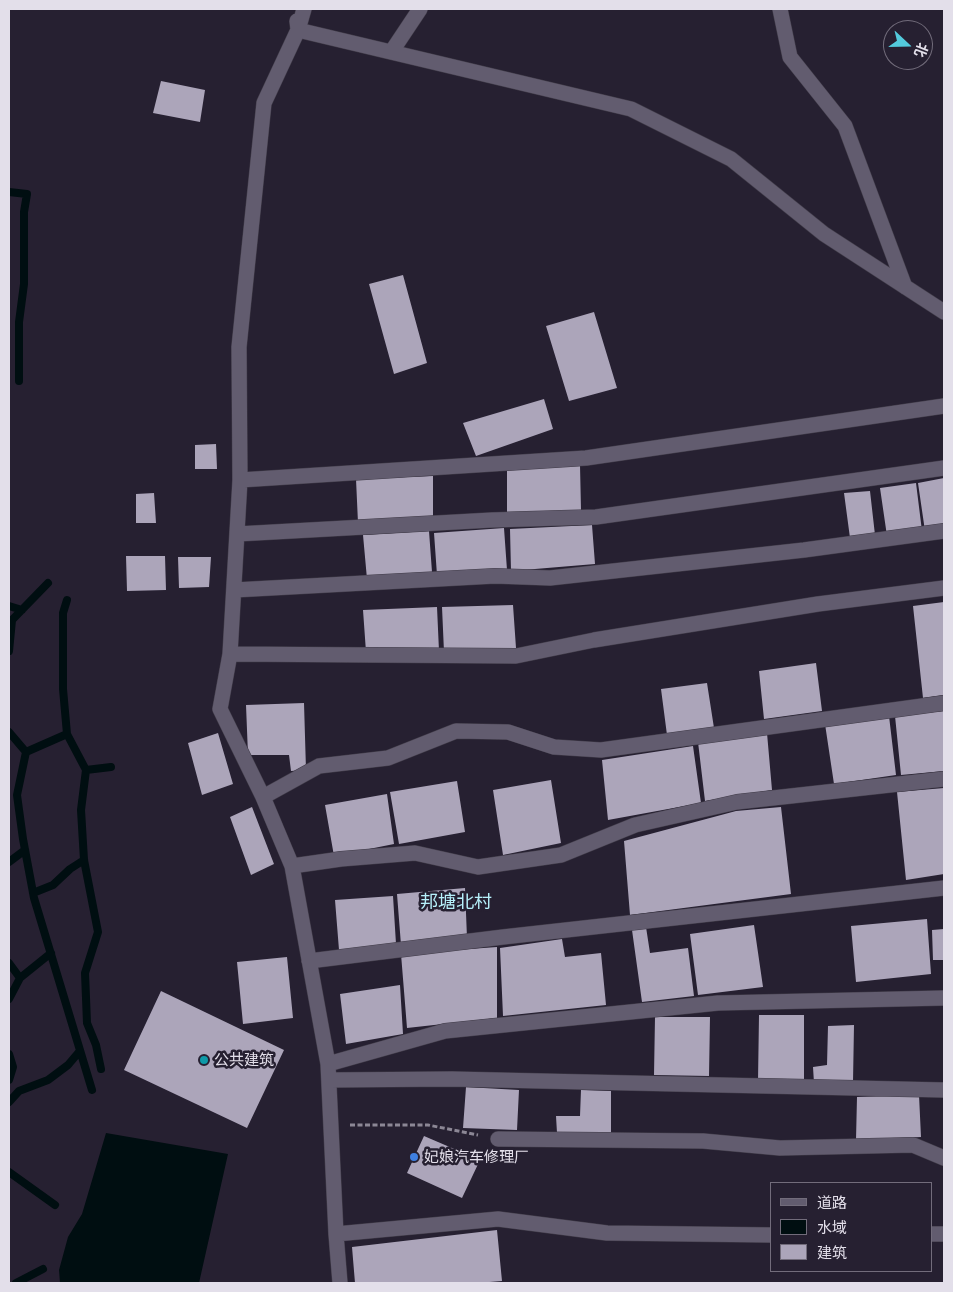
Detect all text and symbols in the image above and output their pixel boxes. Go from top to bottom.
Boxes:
north arrow [883,20,933,70]
text: 北 [911,41,932,60]
district label: 邦塘北村 [420,891,492,913]
place label: 公共建筑 [214,1051,274,1069]
marker: 公共建筑 [198,1054,210,1066]
place label: 妃娘汽车修理厂 [424,1148,529,1166]
marker: 妃娘汽车修理厂 [408,1151,420,1163]
legend [770,1182,933,1272]
text: 道路 [817,1193,847,1211]
text: 水域 [817,1218,847,1236]
text: 建筑 [817,1243,847,1261]

